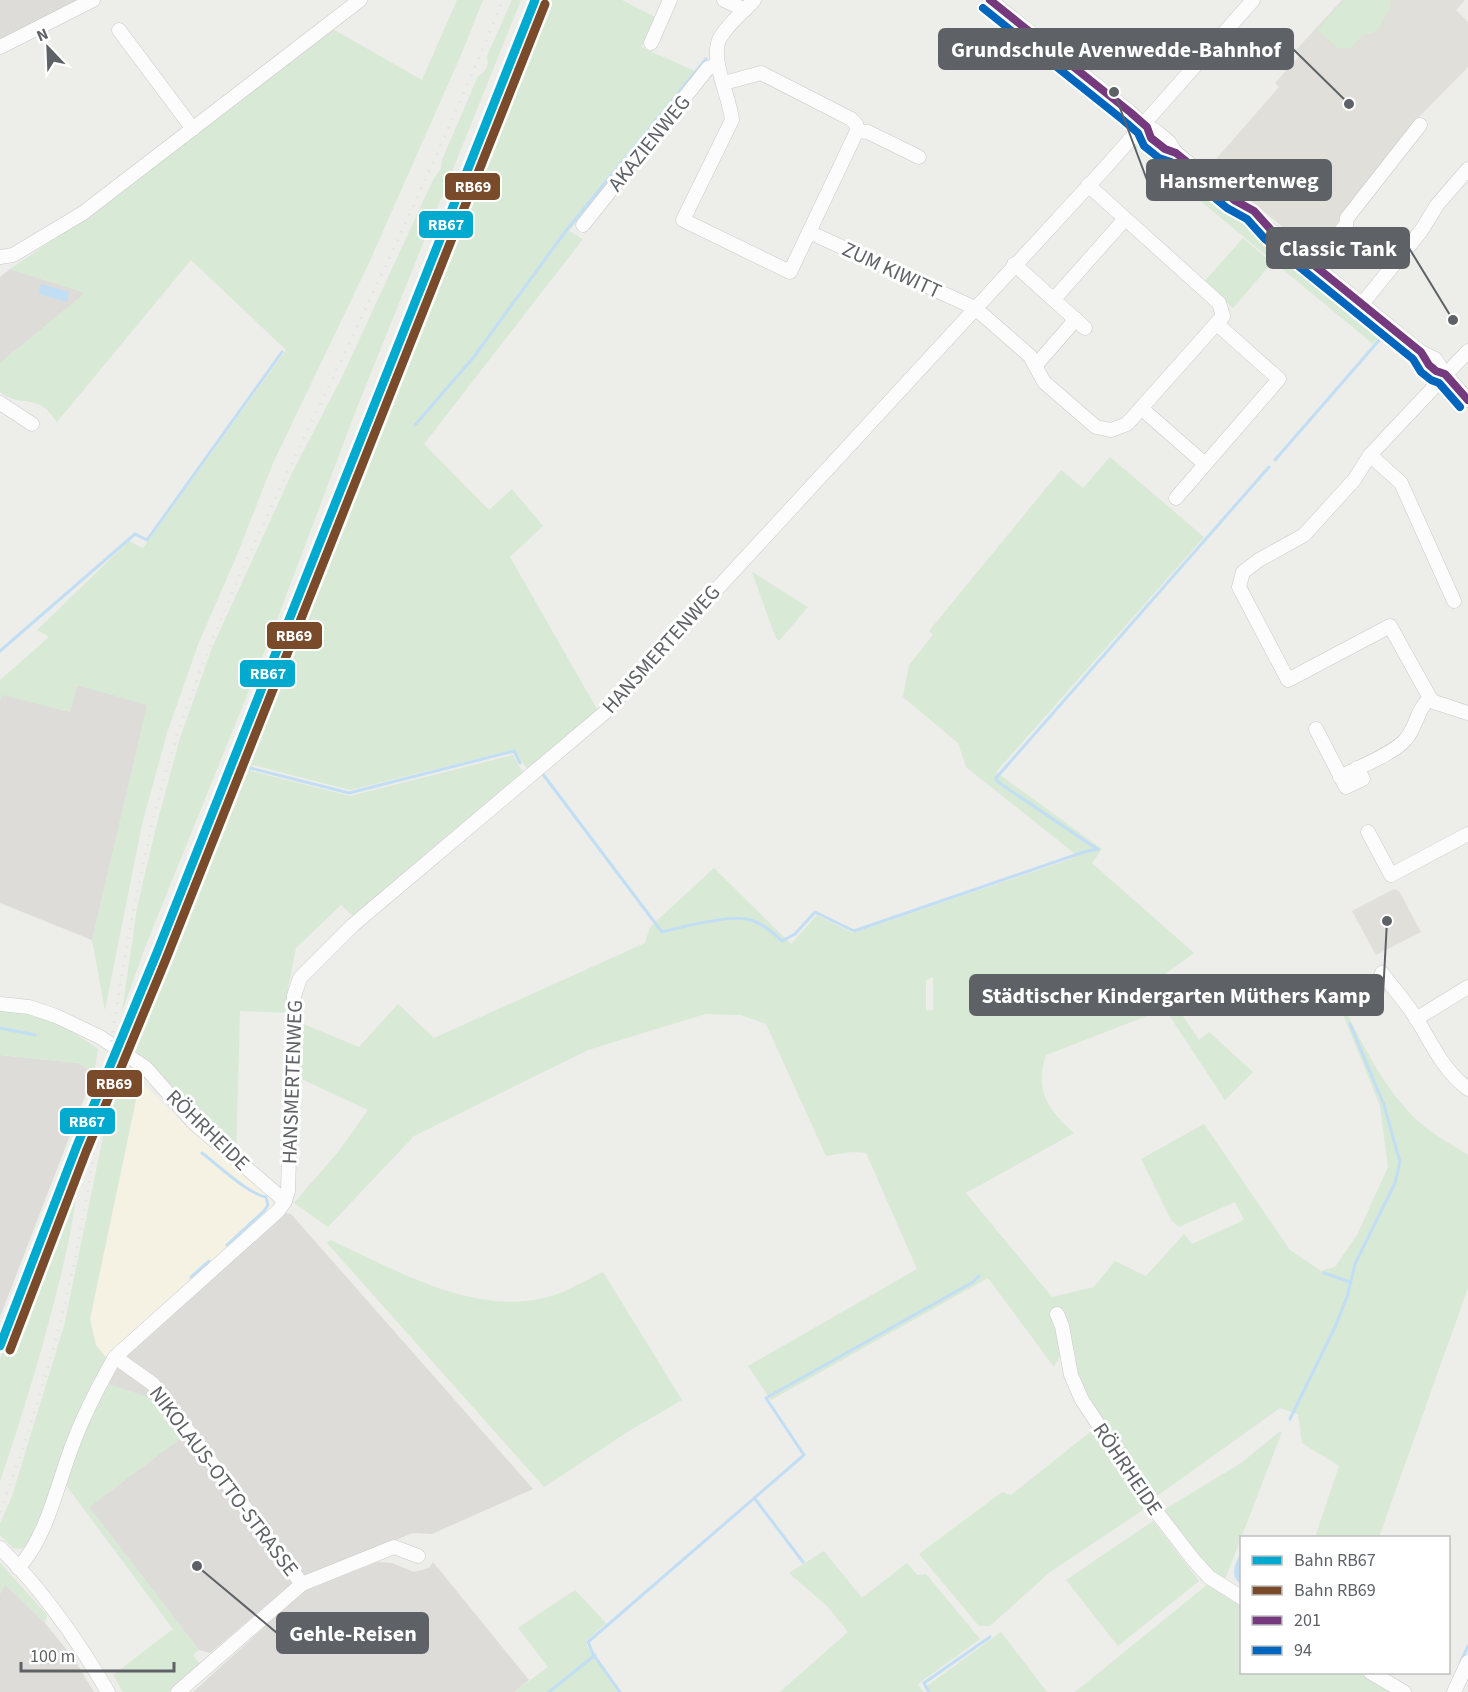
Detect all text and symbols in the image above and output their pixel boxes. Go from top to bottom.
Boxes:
north arrow [18,18,78,78]
text: N [33,23,52,47]
callout: Grundschule Avenwedde-Bahnhof [939,29,1293,69]
text: Grundschule Avenwedde-Bahnhof [951,34,1282,66]
street label: AKAZIENWEG [601,88,697,198]
callout: Hansmertenweg [1147,160,1331,200]
text: Hansmertenweg [1159,165,1319,197]
line badge: RB69 [444,172,501,201]
text: RB69 [455,176,491,198]
line badge: RB67 [418,210,474,239]
text: RB67 [428,214,464,236]
callout: Classic Tank [1267,228,1409,268]
text: Classic Tank [1279,233,1397,265]
street label: ZUM KIWITT [837,234,947,306]
street label: HANSMERTENWEG [595,578,727,720]
line badge: RB69 [266,621,323,650]
text: RB69 [276,625,312,647]
line badge: RB67 [239,659,296,688]
text: RB67 [250,663,286,685]
callout: Städtischer Kindergarten Müthers Kamp [970,975,1383,1015]
text: Städtischer Kindergarten Müthers Kamp [981,980,1371,1012]
street label: HANSMERTENWEG [274,999,310,1165]
line badge: RB69 [86,1069,143,1098]
text: RB69 [96,1073,132,1095]
street label: RÖHRHEIDE [160,1082,256,1178]
line badge: RB67 [59,1107,116,1135]
text: RB67 [69,1111,105,1133]
street label: NIKOLAUS-OTTO-STRASSE [142,1379,306,1583]
street label: RÖHRHEIDE [1086,1417,1170,1521]
legend [1240,1536,1450,1674]
text: Bahn RB67 [1294,1548,1376,1573]
text: Bahn RB69 [1294,1578,1376,1603]
text: 201 [1294,1608,1321,1633]
callout: Gehle-Reisen [277,1613,428,1653]
text: Gehle-Reisen [289,1618,417,1650]
scale bar [21,1635,174,1673]
text: 94 [1294,1638,1312,1663]
text: 100 m [30,1644,75,1669]

